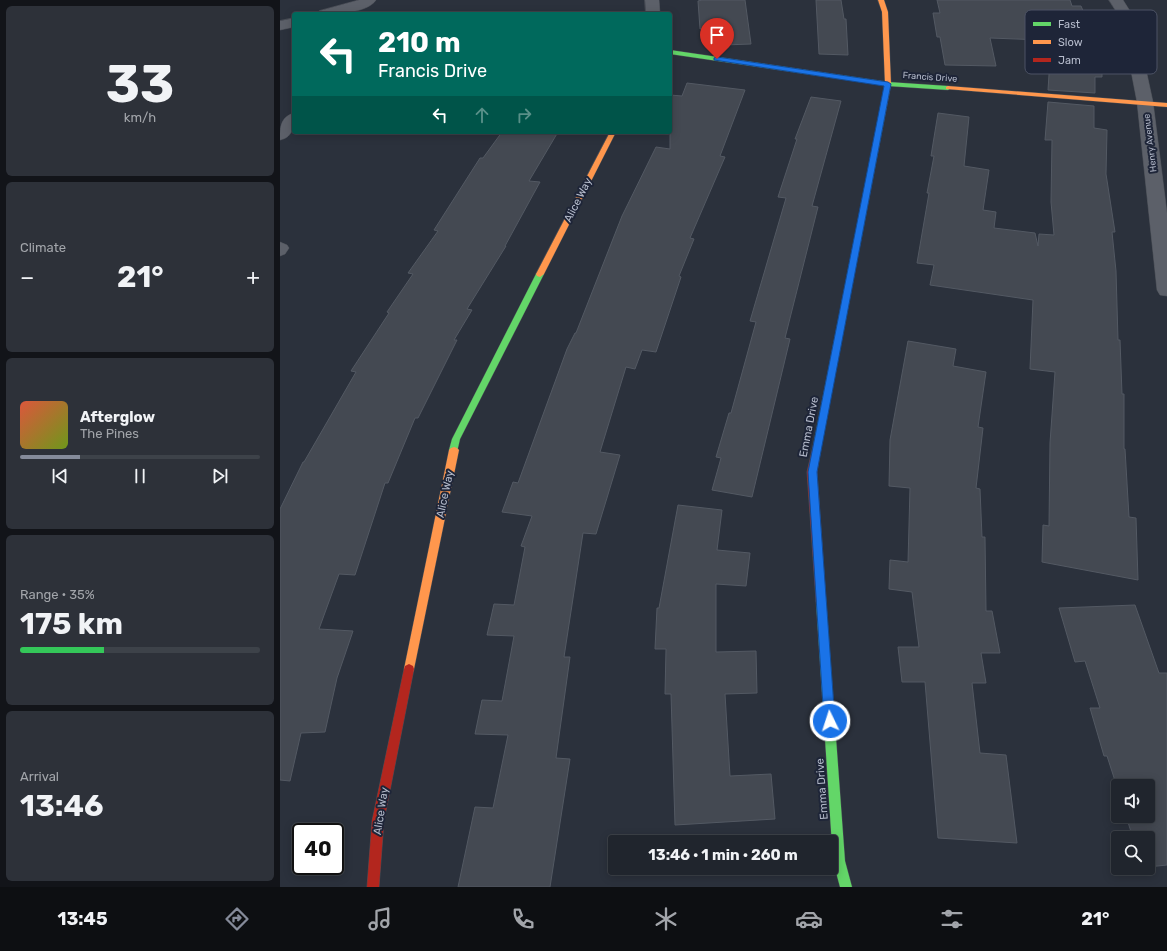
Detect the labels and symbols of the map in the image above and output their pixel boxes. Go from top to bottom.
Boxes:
legend [1025,10,1157,74]
pin [700,18,734,59]
text: Fast [1058,18,1081,31]
text: Slow [1058,36,1083,49]
text: Jam [1058,54,1081,67]
street label: Francis Drive [902,70,958,84]
street label: Henry Avenue [1141,113,1159,173]
street label: Alice Way [561,176,595,224]
street label: Emma Drive [797,396,821,458]
street label: Alice Way [434,469,456,519]
position arrow [809,700,851,742]
street label: Emma Drive [813,758,831,820]
street label: Alice Way [371,786,391,836]
speed limit sign: 40 [292,823,344,875]

